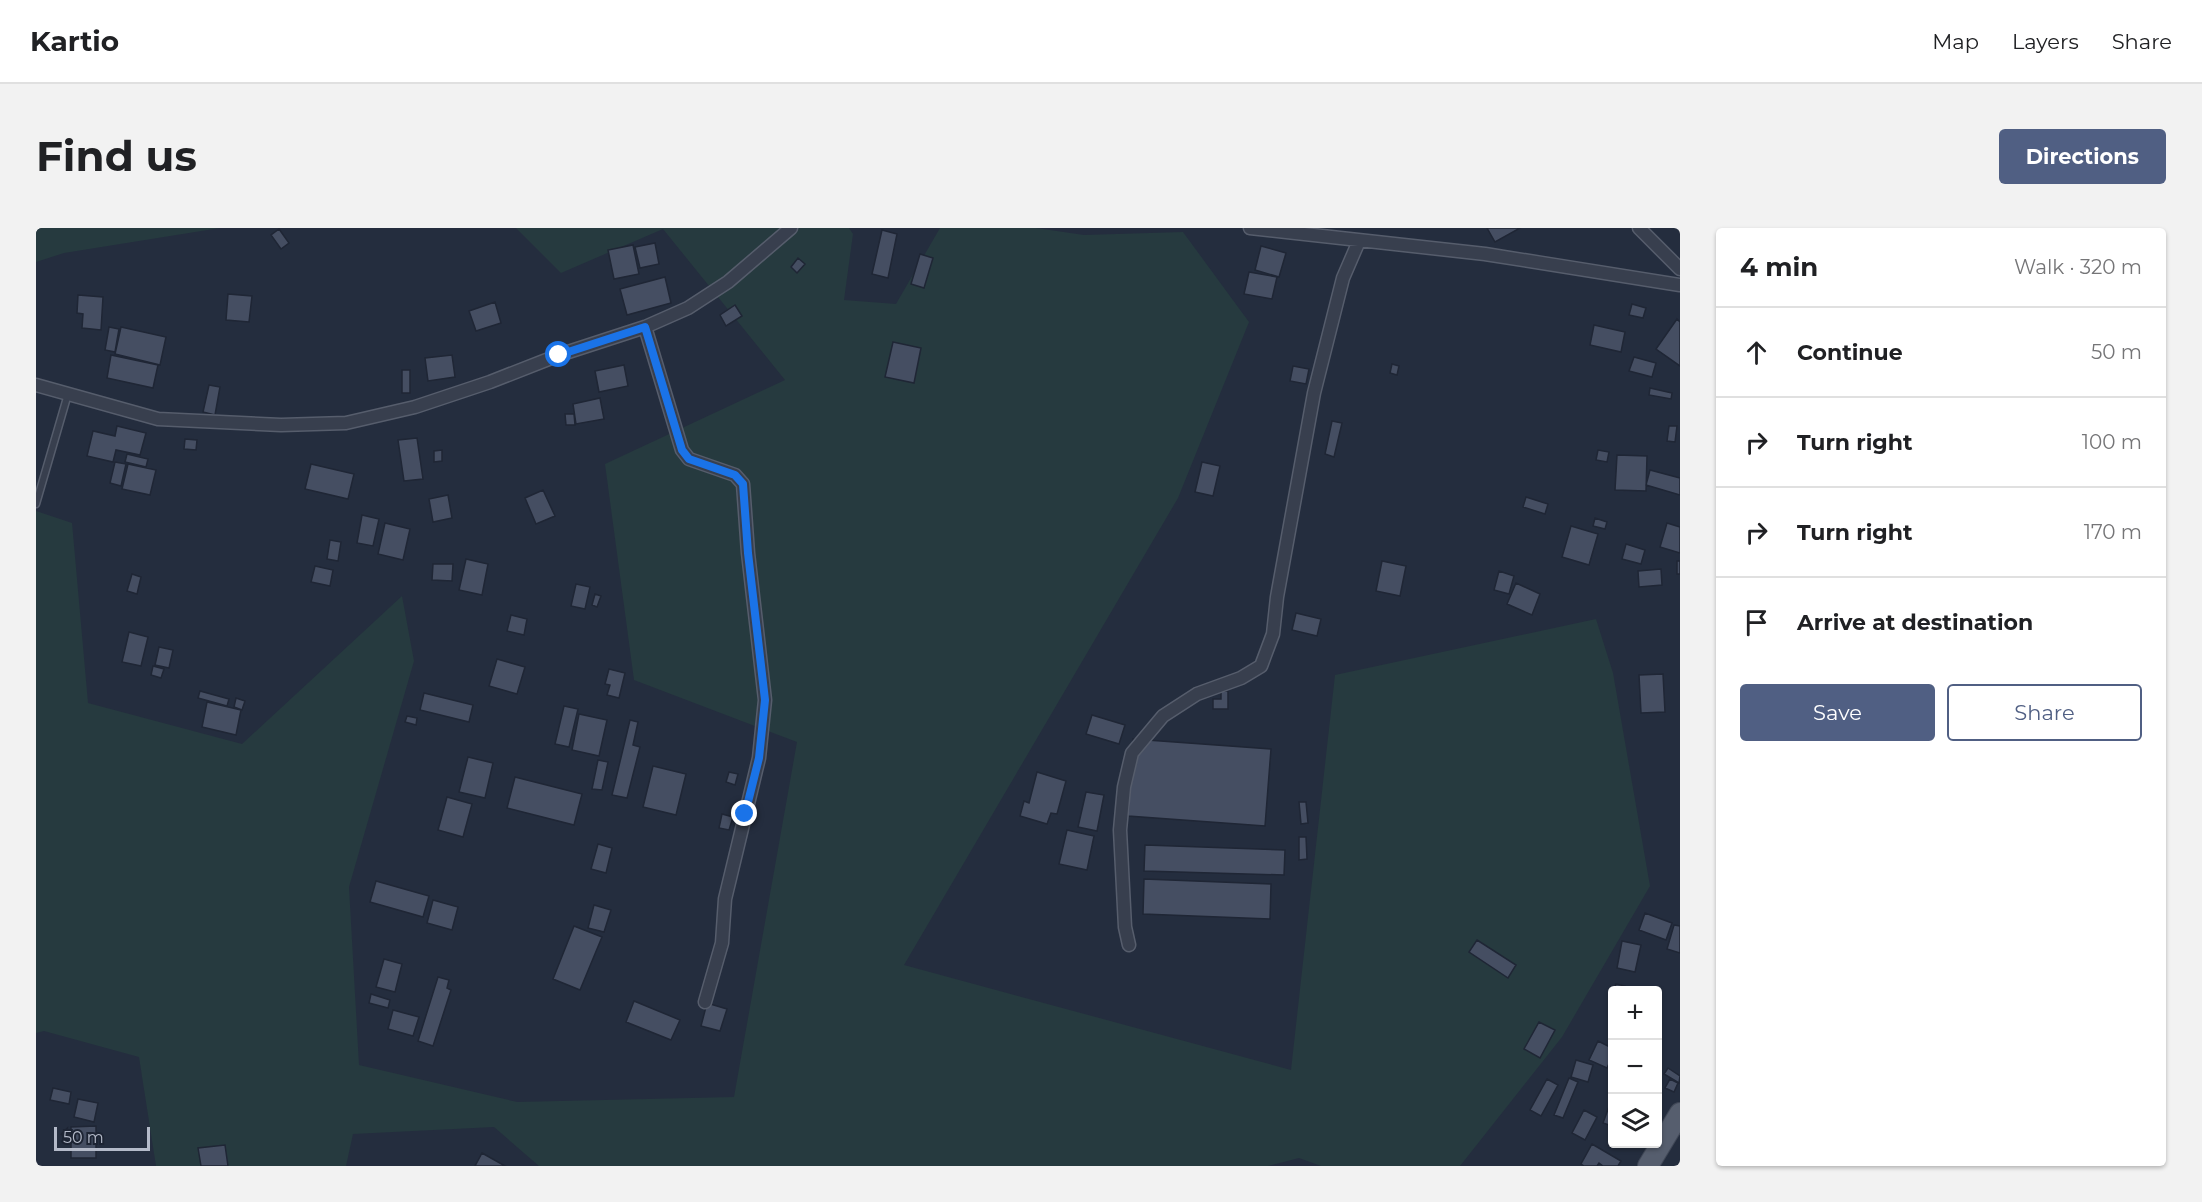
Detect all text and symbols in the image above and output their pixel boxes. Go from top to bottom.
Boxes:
text: Kartio [30,24,119,58]
text: Map [1932,29,1979,54]
text: Layers [2012,29,2079,54]
text: Share [2112,29,2172,54]
button: Directions [1999,129,2166,184]
text: Find us [36,130,197,182]
text: 4 min [1740,251,1818,283]
text: Walk · 320 m [2014,255,2142,279]
icon: ahead [1740,336,1773,369]
text: Continue [1797,339,1903,366]
text: 50 m [2091,340,2142,364]
route start [545,341,571,367]
icon: right [1740,426,1773,459]
text: Turn right [1797,429,1912,456]
text: 100 m [2082,430,2142,454]
icon: right [1740,516,1773,549]
text: Turn right [1797,519,1912,546]
text: 170 m [2084,520,2142,544]
icon: arrive [1740,606,1773,639]
text: Arrive at destination [1797,609,2033,636]
button: Save [1740,684,1935,741]
button: Share [1947,684,2142,741]
route end [731,800,757,826]
map controls [1608,986,1662,1148]
button: + [1608,986,1662,1040]
button: − [1608,1040,1662,1094]
button: layers [1608,1094,1662,1148]
scale bar [54,1124,150,1152]
text: 50 m [63,1128,104,1147]

